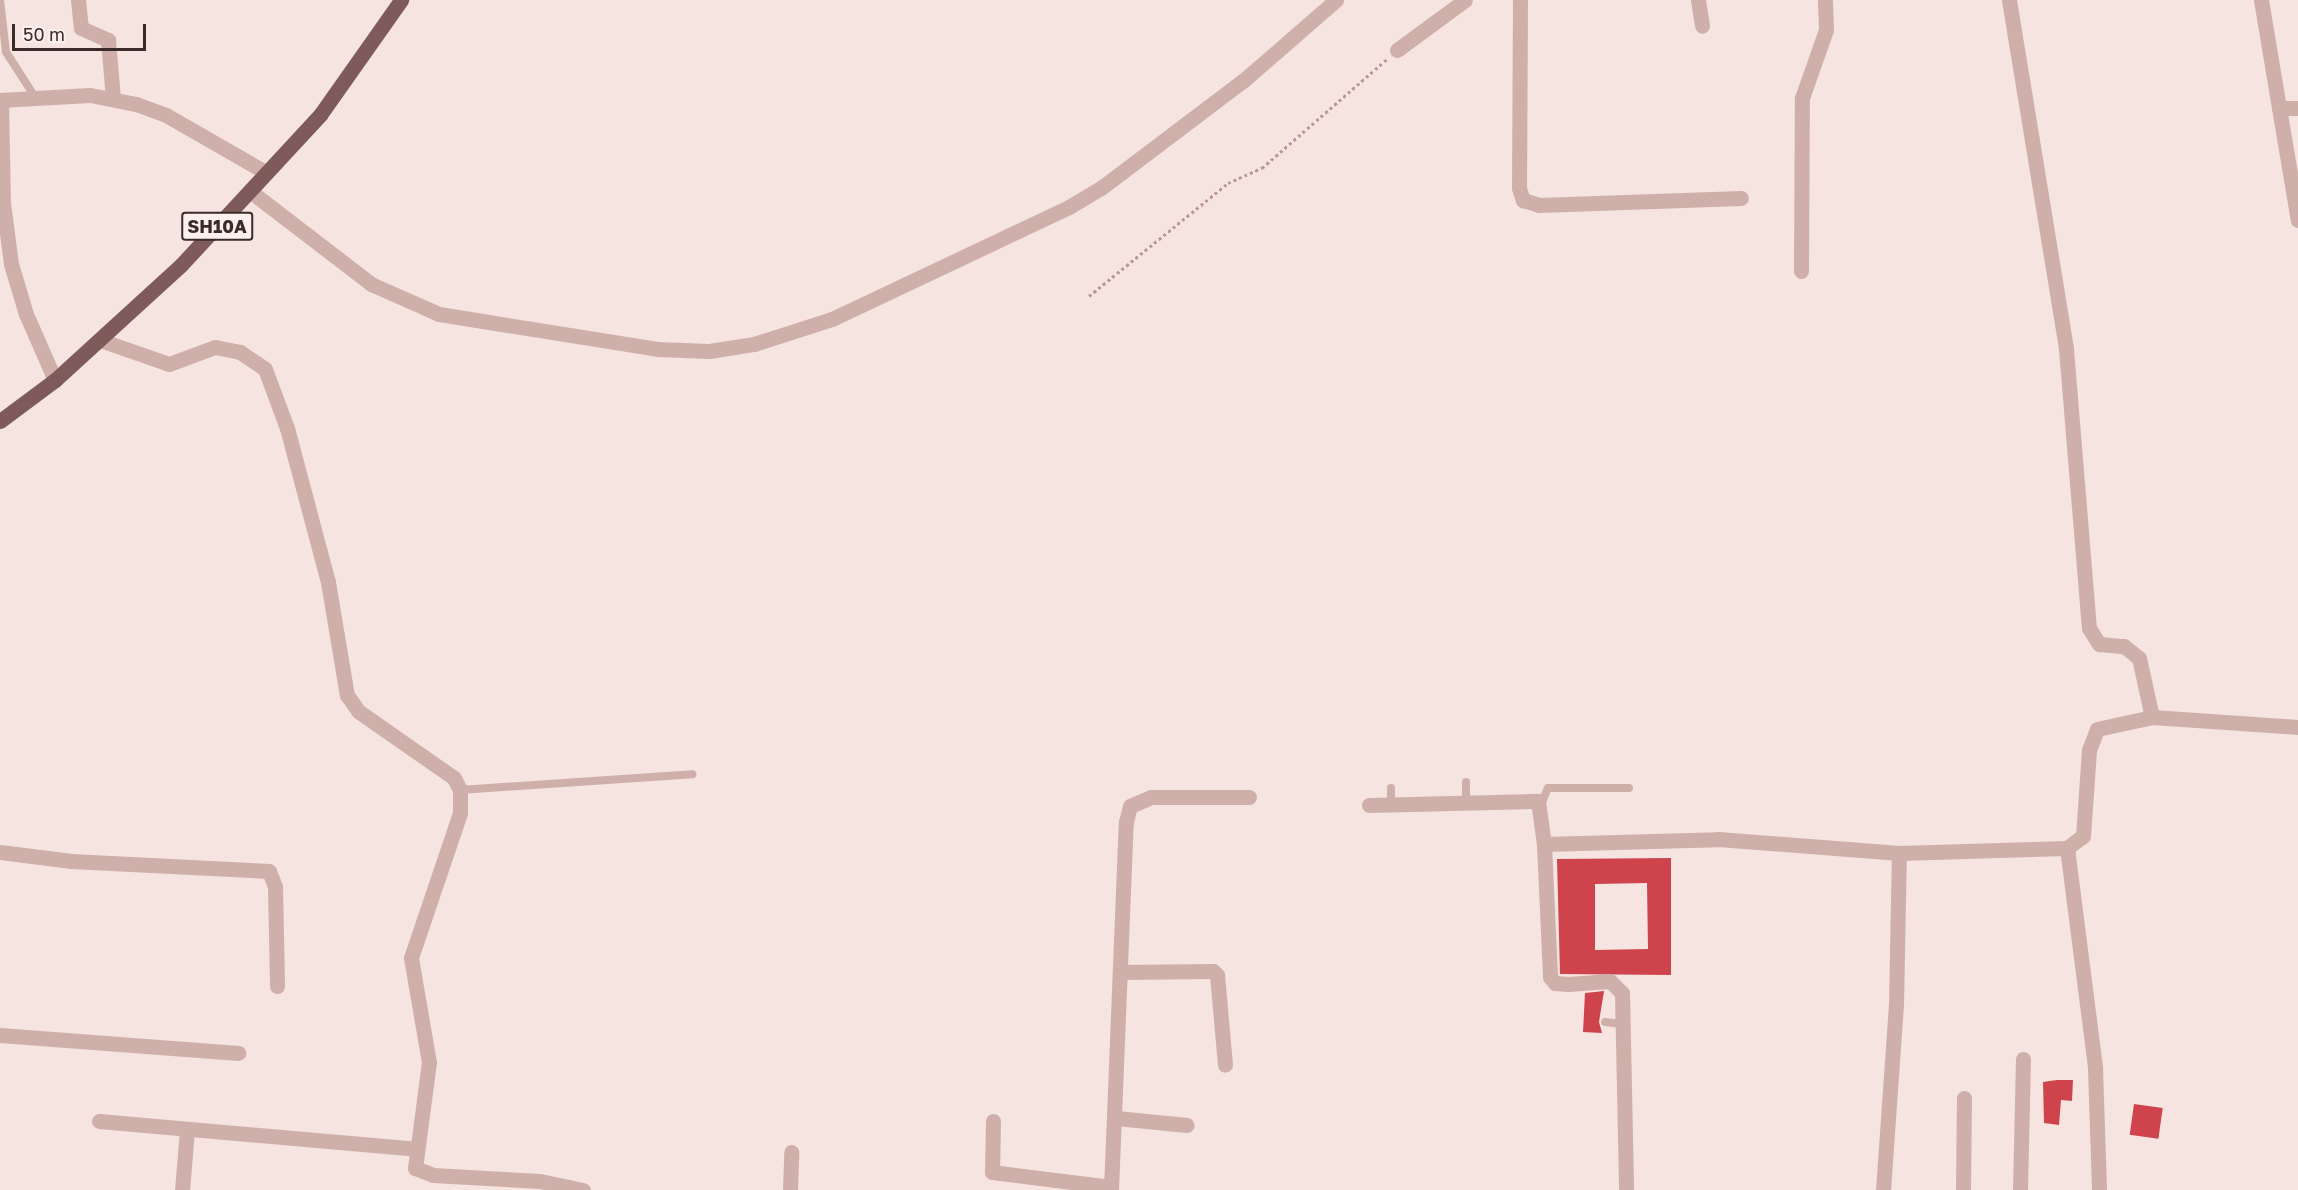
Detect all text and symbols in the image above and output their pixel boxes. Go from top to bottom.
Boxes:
scale bar [15,12,148,50]
text: 50 m [23,23,65,45]
road number: SH10A [181,211,253,241]

